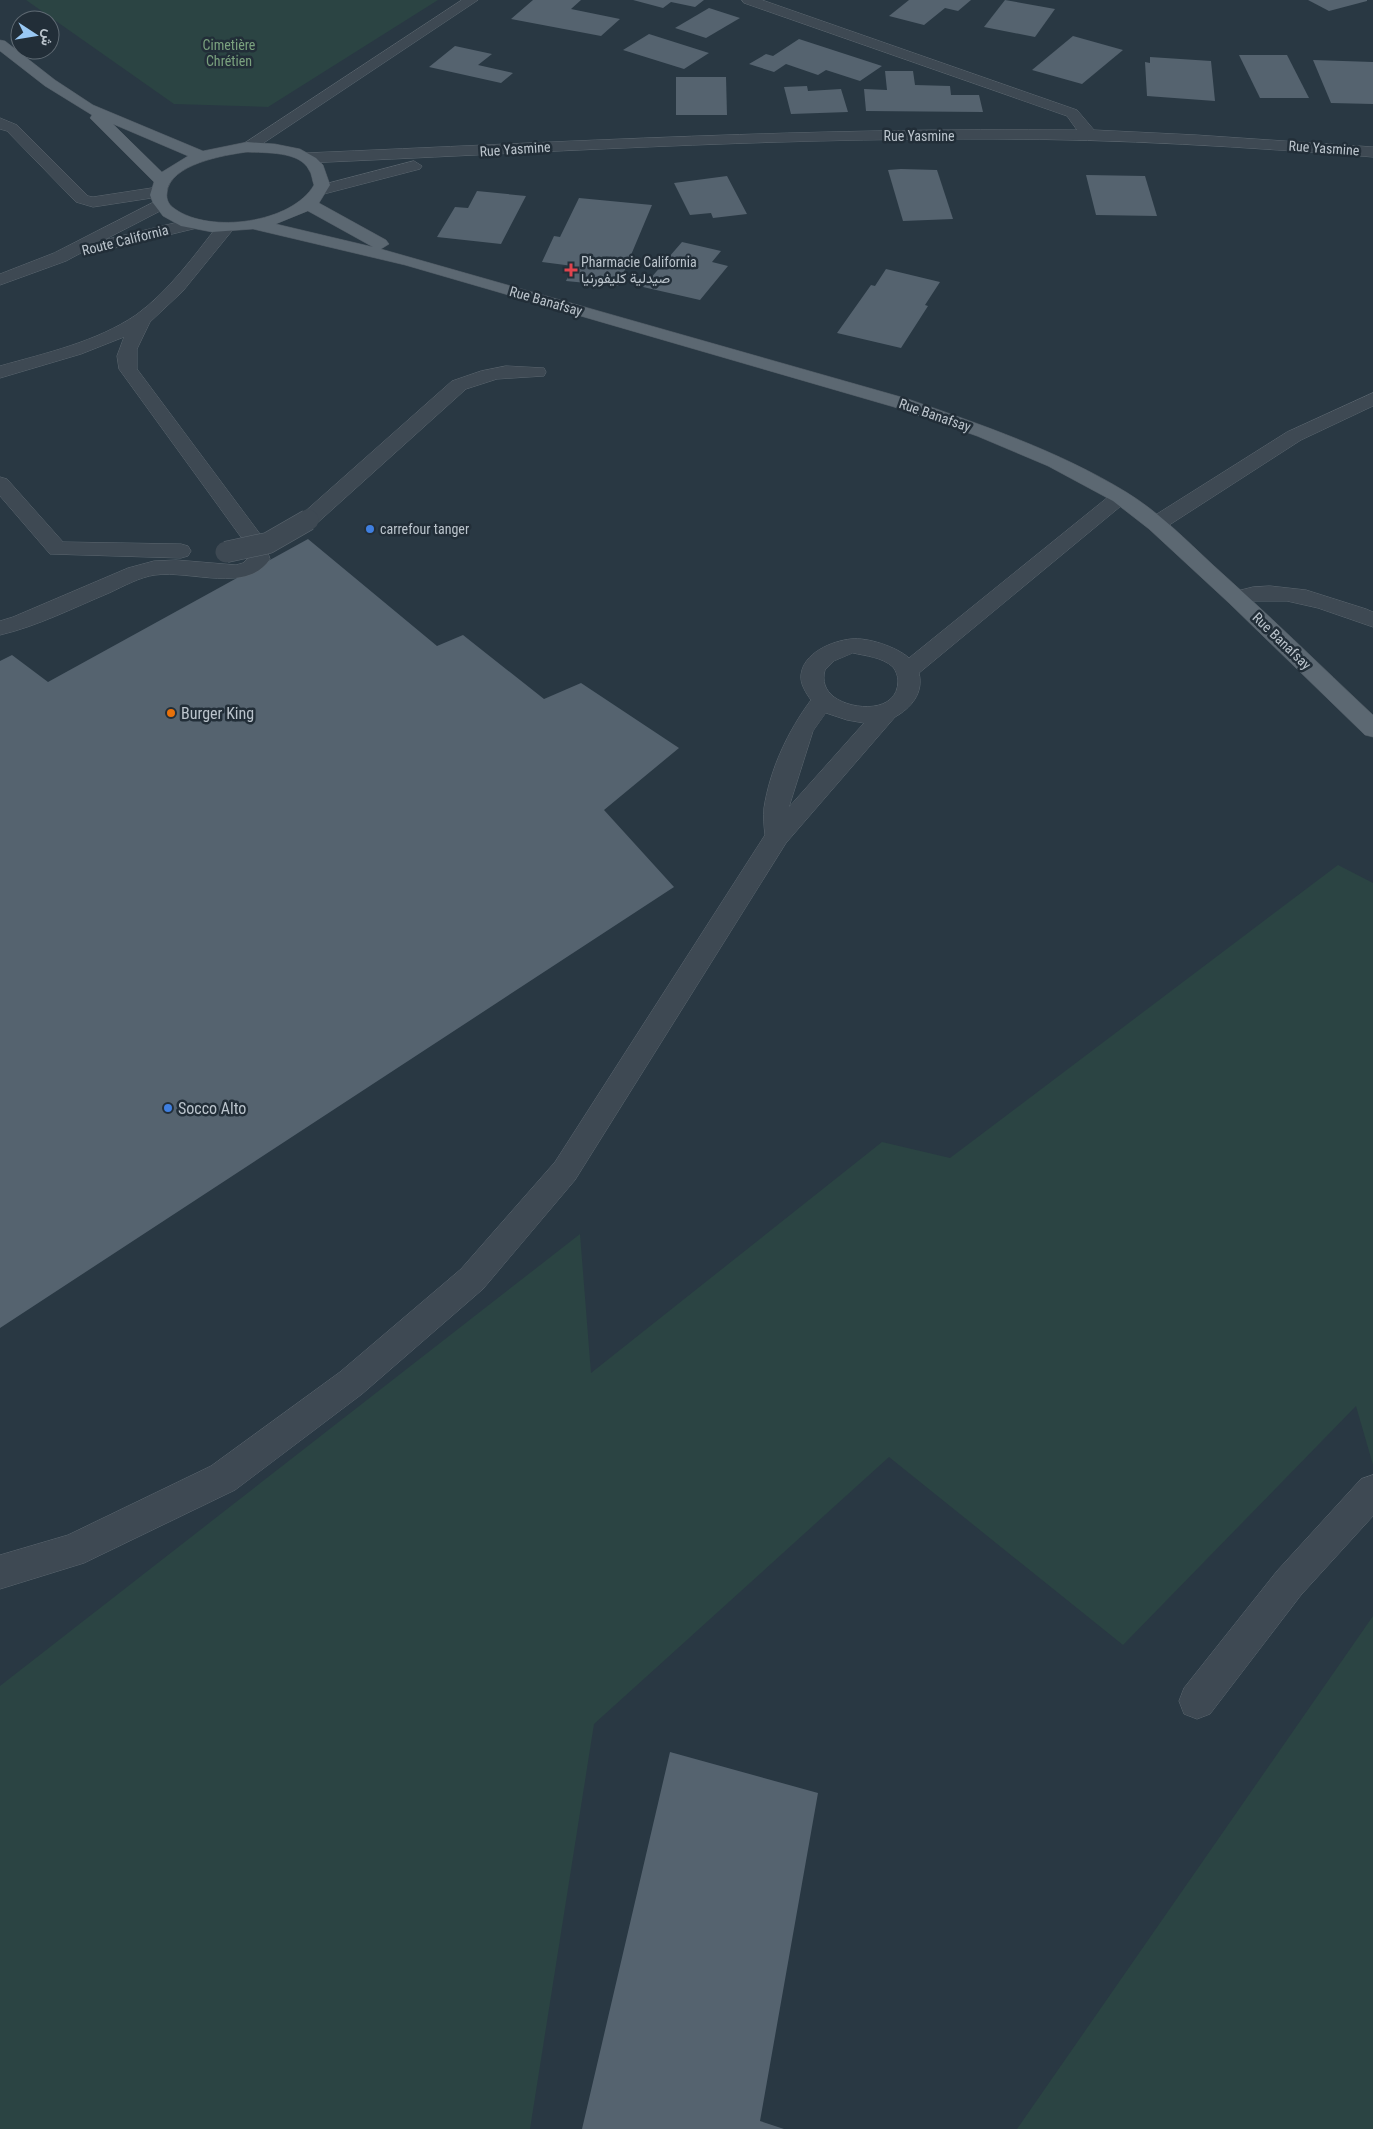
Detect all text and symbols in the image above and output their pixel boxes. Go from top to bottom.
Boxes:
north arrow [10,10,60,60]
text: ش [37,28,57,48]
park label: Cimetière Chrétien [203,37,256,69]
street label: Rue Yasmine [883,128,955,144]
street label: Rue Yasmine [1288,138,1360,158]
street label: Rue Yasmine [479,139,551,159]
street label: Route California [80,222,170,258]
place label: Pharmacie California صيدلية كليفورنيا [581,254,697,287]
marker: Pharmacie California صيدلية كليفورنيا [565,264,577,276]
street label: Rue Banafsay [508,283,584,319]
street label: Rue Banafsay [897,395,973,435]
place label: carrefour tanger [380,521,469,537]
marker: carrefour tanger [364,523,376,535]
street label: Rue Banafsay [1249,609,1315,673]
place label: Burger King [181,704,254,723]
marker: Burger King [165,707,177,719]
place label: Socco Alto [178,1099,246,1118]
marker: Socco Alto [162,1102,174,1114]

